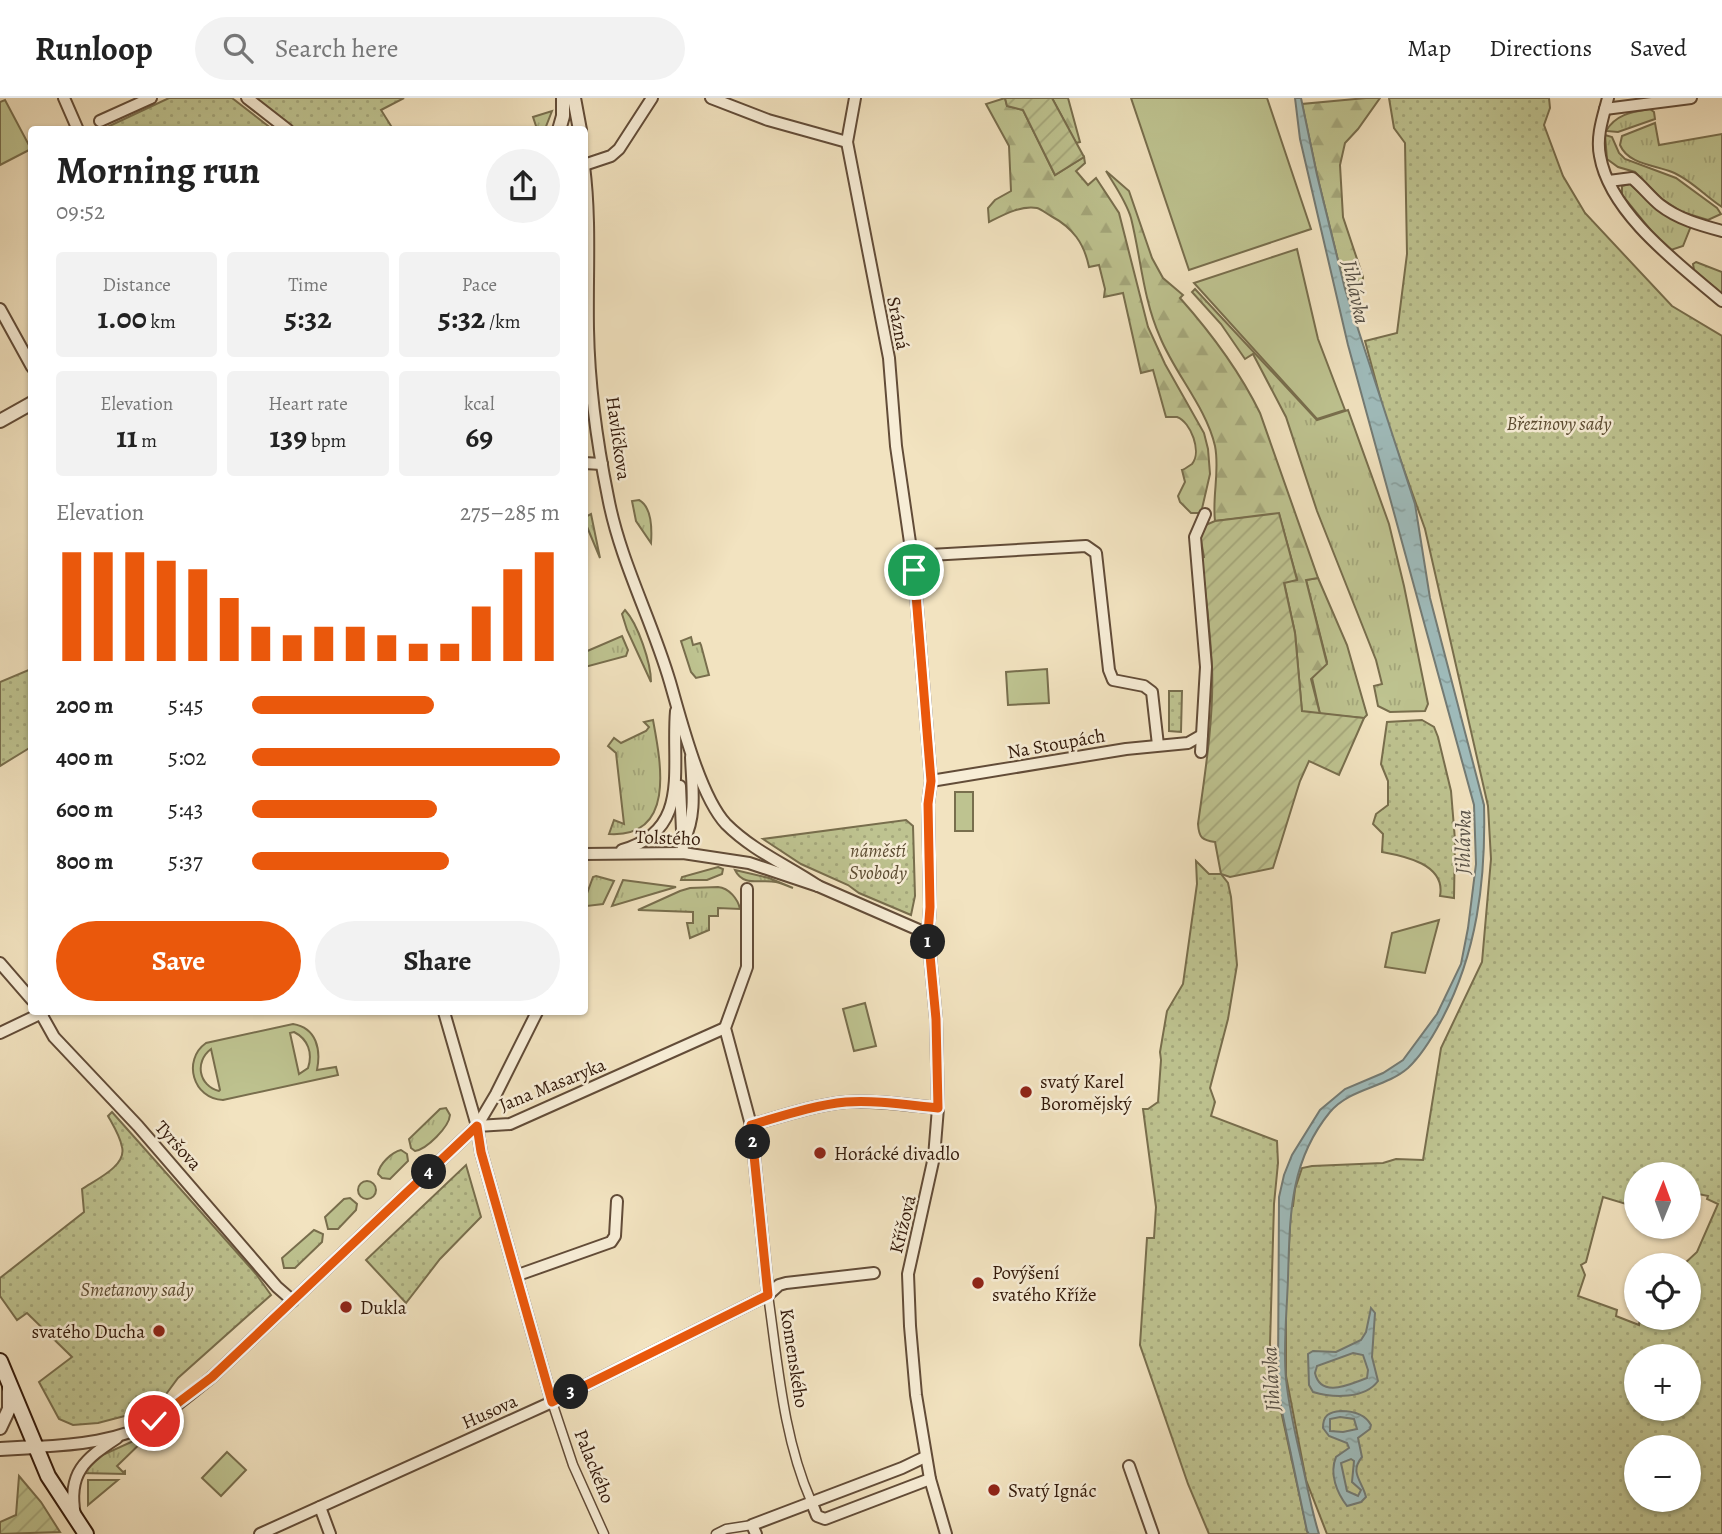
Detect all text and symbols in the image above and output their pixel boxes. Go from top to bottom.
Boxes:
search box [195,17,685,80]
text: Runloop [35,26,153,71]
icon: search [219,29,257,67]
text: Search here [275,31,398,66]
text: Map [1407,32,1451,64]
text: Directions [1489,32,1592,64]
text: Saved [1630,32,1687,64]
text: Morning run [56,144,260,196]
button: share [486,149,560,223]
text: 09:52 [56,196,105,227]
water label: Jihlávka [1335,256,1376,327]
text: Distance [103,272,171,298]
text: Time [288,272,328,298]
text: Pace [462,272,497,298]
street label: Srázná [880,294,916,352]
text: 1.00 [98,298,147,338]
text: 5:32 [284,298,332,338]
text: 5:32 [438,298,485,338]
text: km [147,309,176,335]
text: /km [485,309,521,335]
text: Elevation [100,391,173,417]
text: Heart rate [268,391,348,417]
text: kcal [464,391,495,417]
street label: Havlíčkova [599,395,637,482]
park label: Březinovy sady [1506,411,1612,437]
text: 11 [116,417,138,457]
text: 139 [270,417,307,457]
text: 69 [465,417,493,457]
text: m [138,428,157,454]
text: bpm [307,428,346,454]
text: Elevation [56,497,144,528]
text: 275–285 m [460,497,560,528]
pin [884,540,944,600]
icon: arrive [895,551,933,589]
text: 200 m [56,690,114,721]
text: 5:45 [168,690,204,721]
street label: Na Stoupách [1005,723,1107,765]
text: 400 m [56,742,113,773]
text: 5:02 [168,742,207,773]
text: 600 m [56,794,113,825]
text: 5:43 [168,794,203,825]
water label: Jihlávka [1448,809,1478,876]
street label: Tolstého [635,824,701,852]
park label: náměstí Svobody [849,838,908,886]
text: 800 m [56,846,113,877]
text: 5:37 [168,846,203,877]
button: Save [56,921,301,1001]
button: Share [315,921,560,1001]
pin: 1 [911,924,946,960]
text: 1 [924,928,931,954]
street label: Jana Masaryka [495,1052,610,1118]
place label: svatý Karel Boromějský [1040,1069,1132,1117]
marker: svatý Karel Boromějský [1018,1084,1034,1100]
street label: Tyršova [149,1115,208,1176]
pin: 2 [736,1124,770,1160]
text: 2 [748,1128,757,1154]
place label: Horácké divadlo [834,1141,960,1167]
marker: Horácké divadlo [812,1145,828,1161]
pin: 4 [412,1154,446,1190]
text: 4 [424,1158,433,1184]
north arrow [1624,1162,1701,1239]
map controls [1624,1162,1701,1512]
street label: Křížová [883,1192,923,1256]
button: locate [1624,1253,1701,1330]
place label: Povýšení svatého Kříže [992,1260,1097,1308]
marker: Povýšení svatého Kříže [970,1275,986,1291]
park label: Smetanovy sady [81,1277,194,1303]
place label: Dukla [360,1295,407,1321]
marker: Dukla [338,1299,354,1315]
street label: Komenského [773,1307,815,1410]
place label: svatého Ducha [32,1319,145,1345]
marker: svatého Ducha [151,1323,167,1339]
button: + [1624,1344,1701,1421]
water label: Jihlávka [1255,1346,1287,1413]
pin: 3 [554,1374,588,1410]
text: 3 [566,1378,575,1404]
street label: Husova [457,1388,522,1436]
pin [124,1391,184,1451]
icon: check [135,1402,173,1440]
street label: Palackého [567,1425,621,1507]
button: − [1624,1435,1701,1512]
place label: Svatý Ignác [1008,1478,1097,1504]
marker: Svatý Ignác [986,1482,1002,1498]

